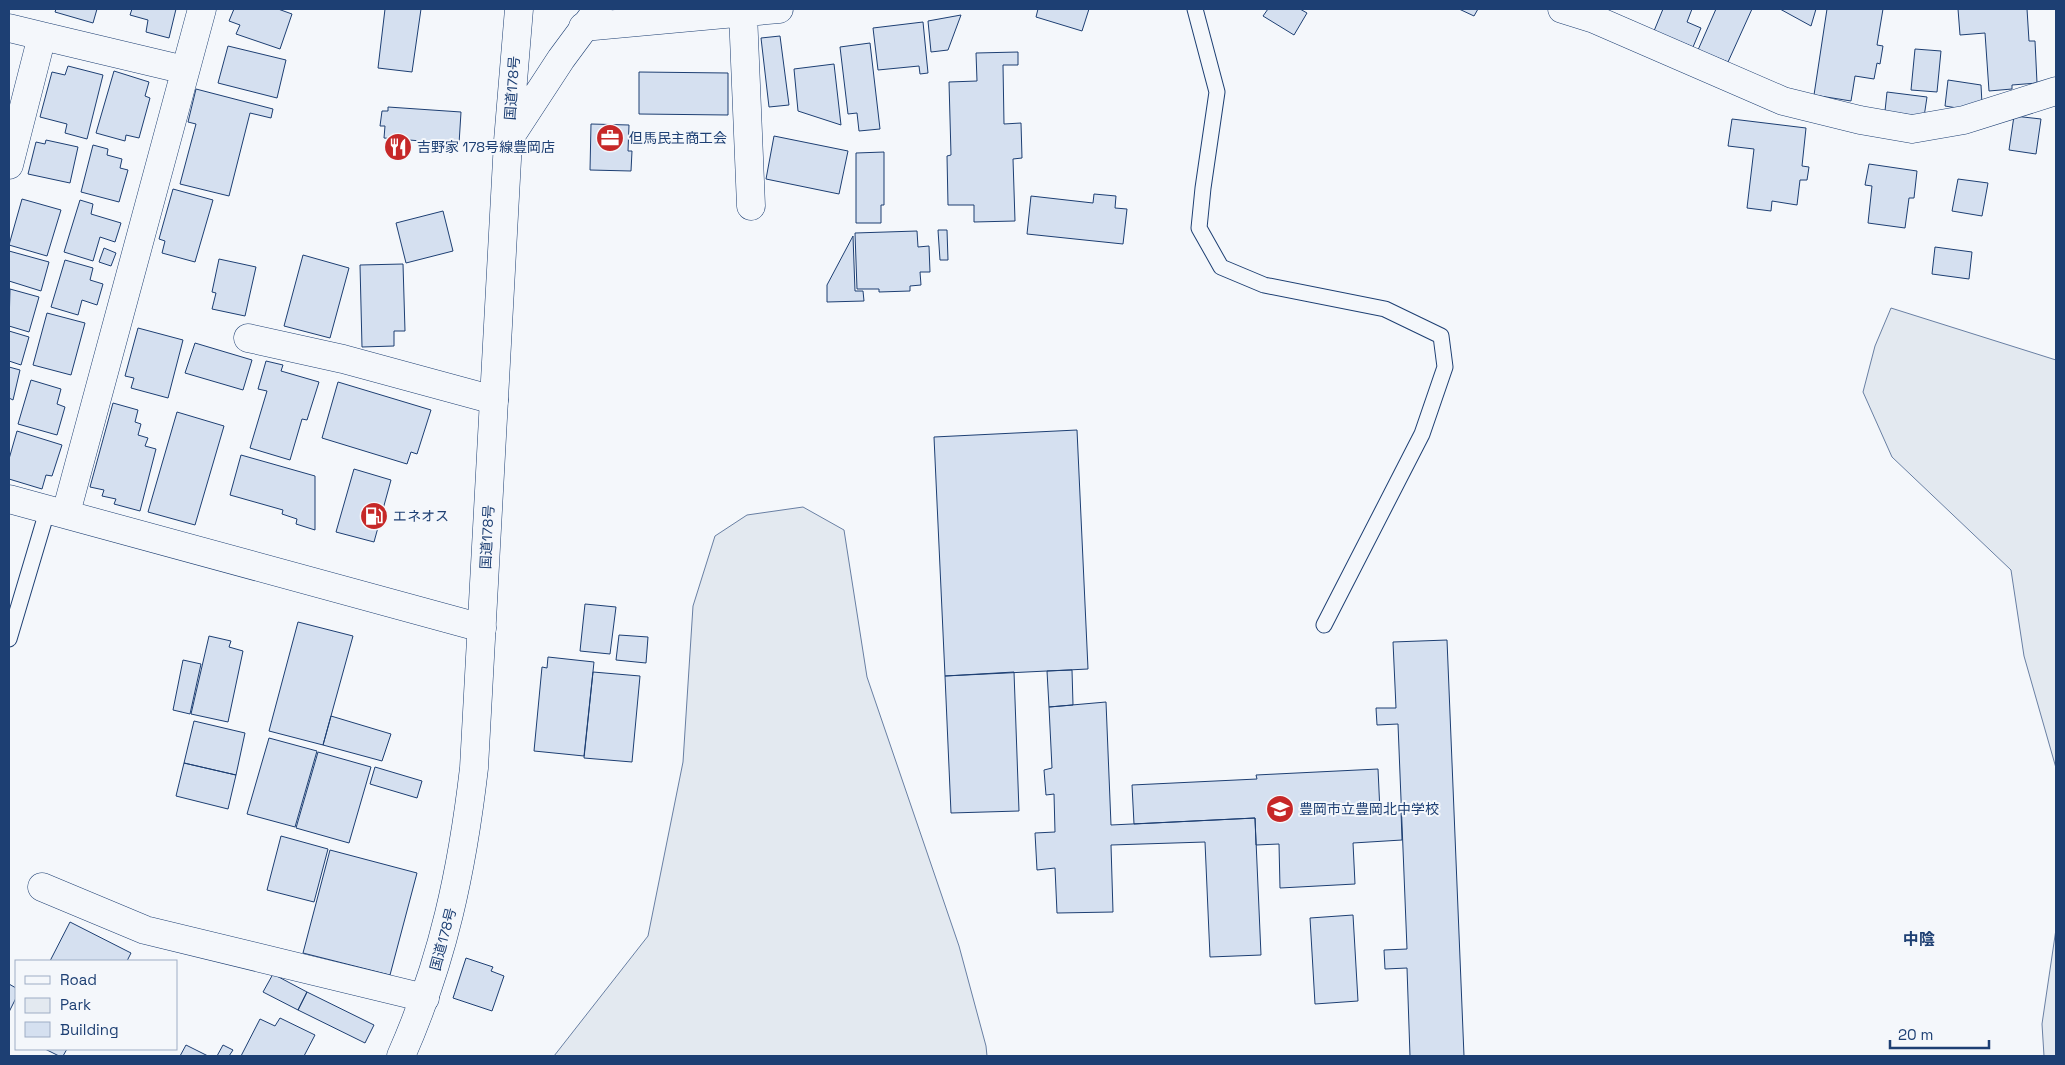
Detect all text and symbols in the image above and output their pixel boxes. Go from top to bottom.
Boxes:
street label: 国道178号 [501,55,523,121]
office icon: 但馬民主商工会 [595,123,625,153]
place label: 但馬民主商工会 [629,129,727,147]
restaurant icon: 吉野家 178号線豊岡店 [383,132,413,162]
place label: 吉野家 178号線豊岡店 [417,138,555,156]
fuel station icon: エネオス [359,501,389,531]
street label: 国道178号 [476,504,498,570]
place label: エネオス [393,507,449,525]
school or university icon: 豊岡市立豊岡北中学校 [1265,794,1295,824]
place label: 豊岡市立豊岡北中学校 [1299,800,1439,818]
street label: 国道178号 [426,906,460,972]
district label: 中陰 [1903,929,1935,950]
legend [15,960,178,1050]
text: Road [60,970,97,989]
text: Park [60,995,91,1014]
scale bar [1890,1018,1989,1050]
text: Building [60,1020,119,1039]
text: 20 m [1898,1025,1933,1044]

